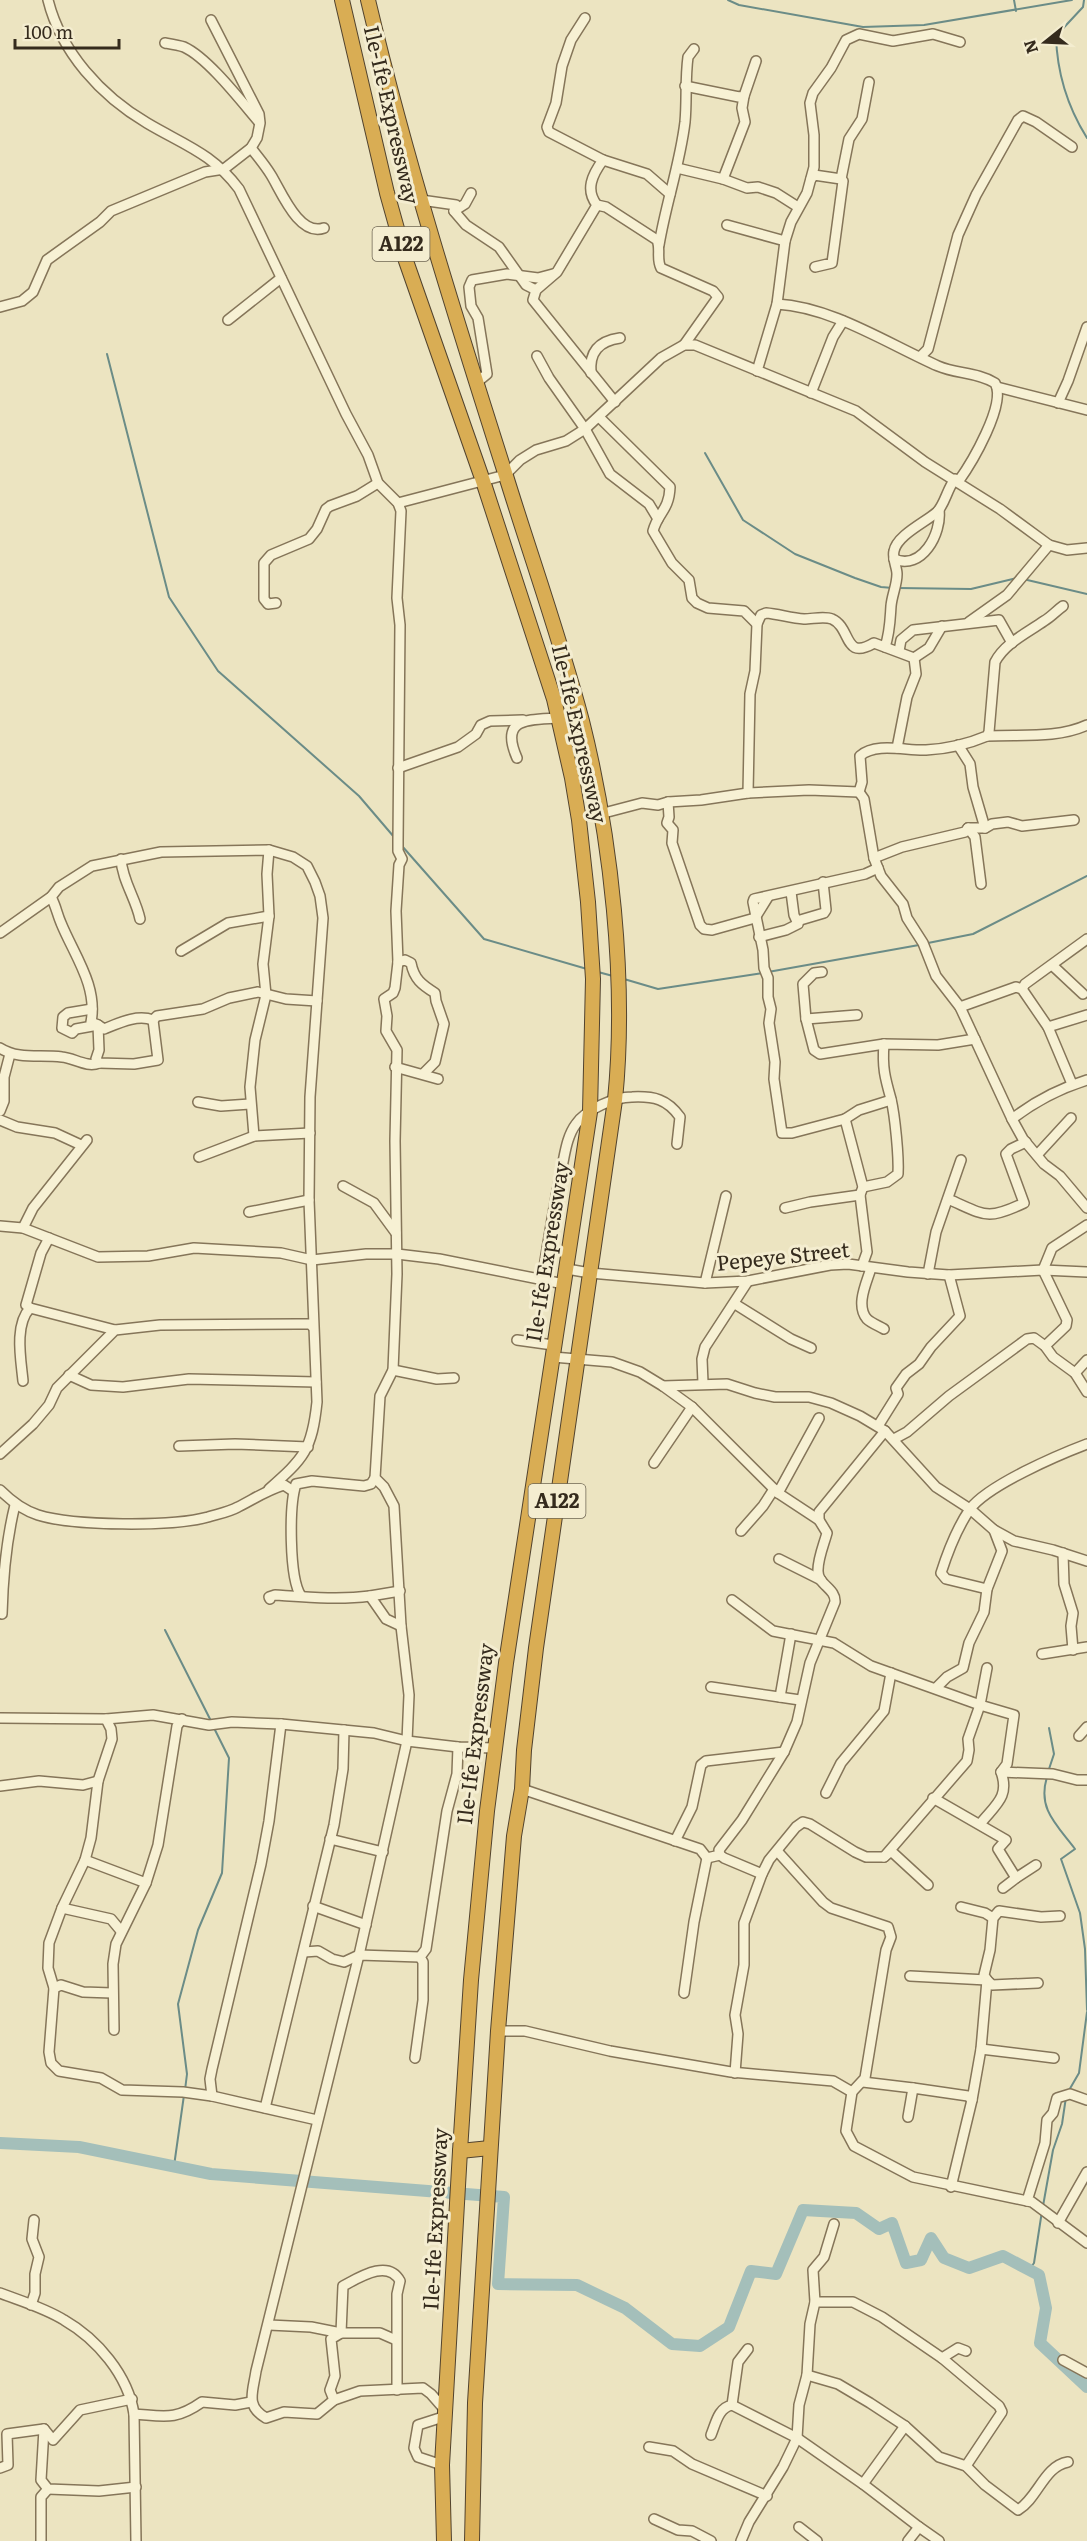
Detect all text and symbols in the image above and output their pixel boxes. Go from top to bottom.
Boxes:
scale bar [15,12,118,50]
north arrow [1015,12,1075,72]
text: 100 m [24,18,73,45]
street label: Ile-Ife Expressway [358,22,429,208]
text: N [1016,37,1043,57]
road number: A122 [372,227,430,261]
street label: Ile-Ife Expressway [546,641,617,827]
street label: Ile-Ife Expressway [516,1158,575,1344]
street label: Pepeye Street [715,1232,851,1277]
road number: A122 [528,1484,586,1518]
street label: Ile-Ife Expressway [447,1640,500,1826]
street label: Ile-Ife Expressway [413,2126,454,2311]

